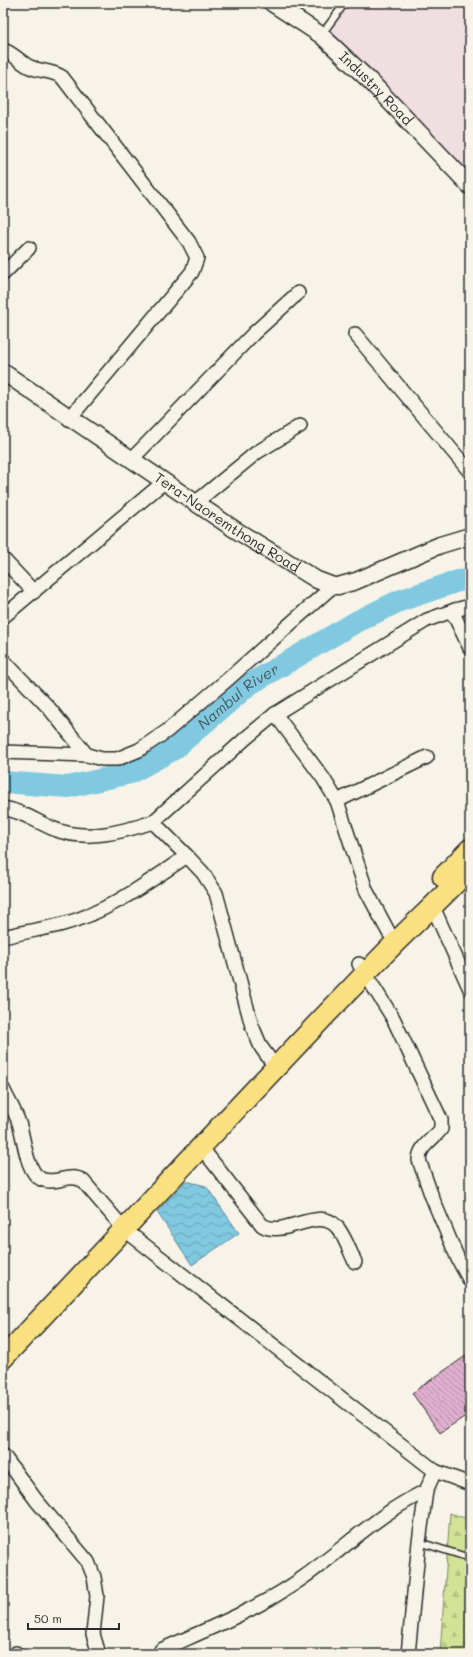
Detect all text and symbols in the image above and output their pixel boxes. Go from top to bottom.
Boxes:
street label: Industry Road [335,47,417,129]
street label: Tera-Naoremthong Road [151,468,304,576]
water label: Nambul River [193,658,283,734]
scale bar [28,1605,119,1631]
text: 50 m [34,1610,62,1626]

